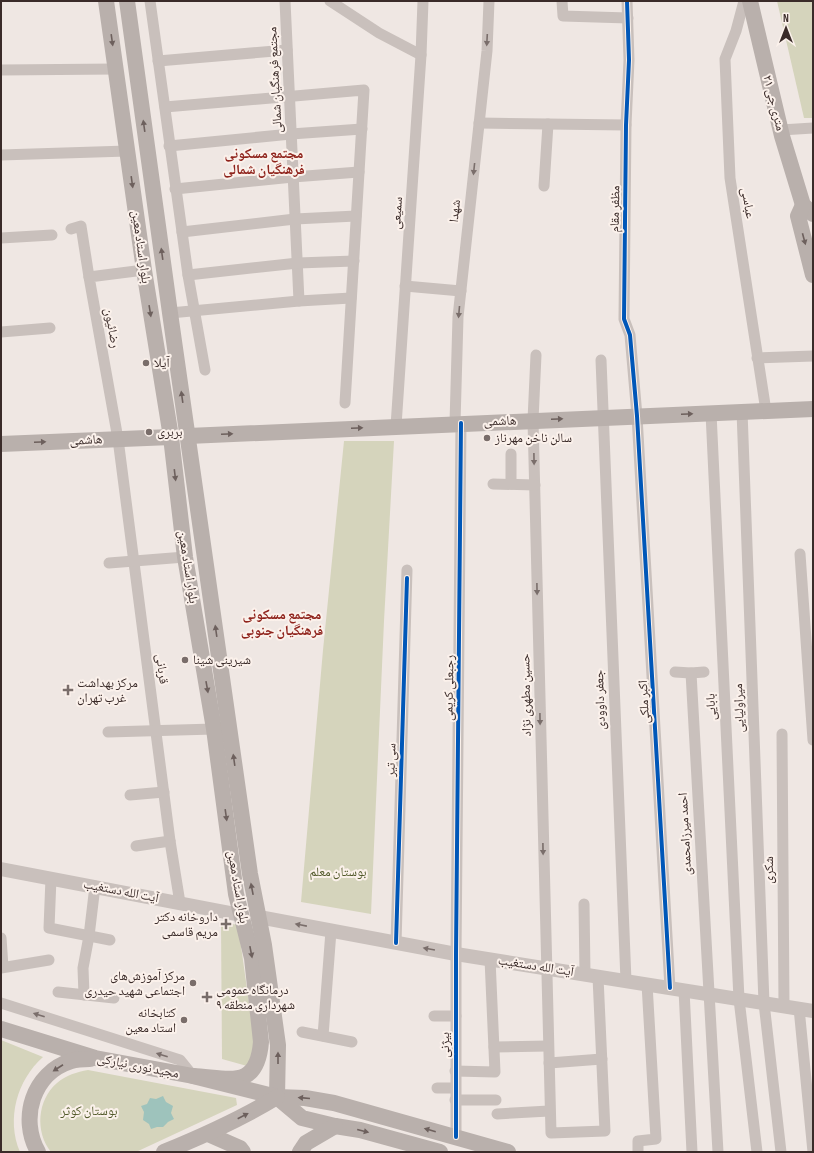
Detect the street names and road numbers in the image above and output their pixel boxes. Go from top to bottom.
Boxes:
street label: مجتمع فرهنگیان شمالی [264,26,287,134]
street label: ۲۱ متری جی [759,73,789,133]
street label: مظفر مقام [607,185,623,233]
street label: عباسی [738,186,758,220]
street label: سمیعی [388,196,406,230]
street label: شهدا [446,199,464,223]
street label: بلوار استاد معین [128,209,154,285]
street label: رضائیون [101,307,123,349]
street label: هاشمی [483,412,517,430]
street label: هاشمی [69,431,103,449]
street label: بلوار استاد معین [174,529,202,605]
street label: قربانی [152,653,172,685]
street label: حسین مطهری نژاد [517,653,535,737]
street label: رجبعلی کریمی [440,655,458,721]
street label: جعفر داوودی [591,670,609,730]
street label: اکبر ملکی [635,680,653,724]
street label: میراولیایی [730,683,748,733]
street label: بابایی [702,693,720,721]
street label: سی تیر [382,743,400,778]
street label: احمد میرزامحمدی [675,792,695,876]
street label: بلوار استاد معین [224,849,252,925]
street label: شکری [761,856,777,884]
street label: آیت الله دستغیب [82,876,161,906]
street label: آیت الله دستغیب [497,952,576,980]
street label: بیژنی [437,1032,453,1058]
street label: مجید نوری نیارکی [96,1050,180,1082]

